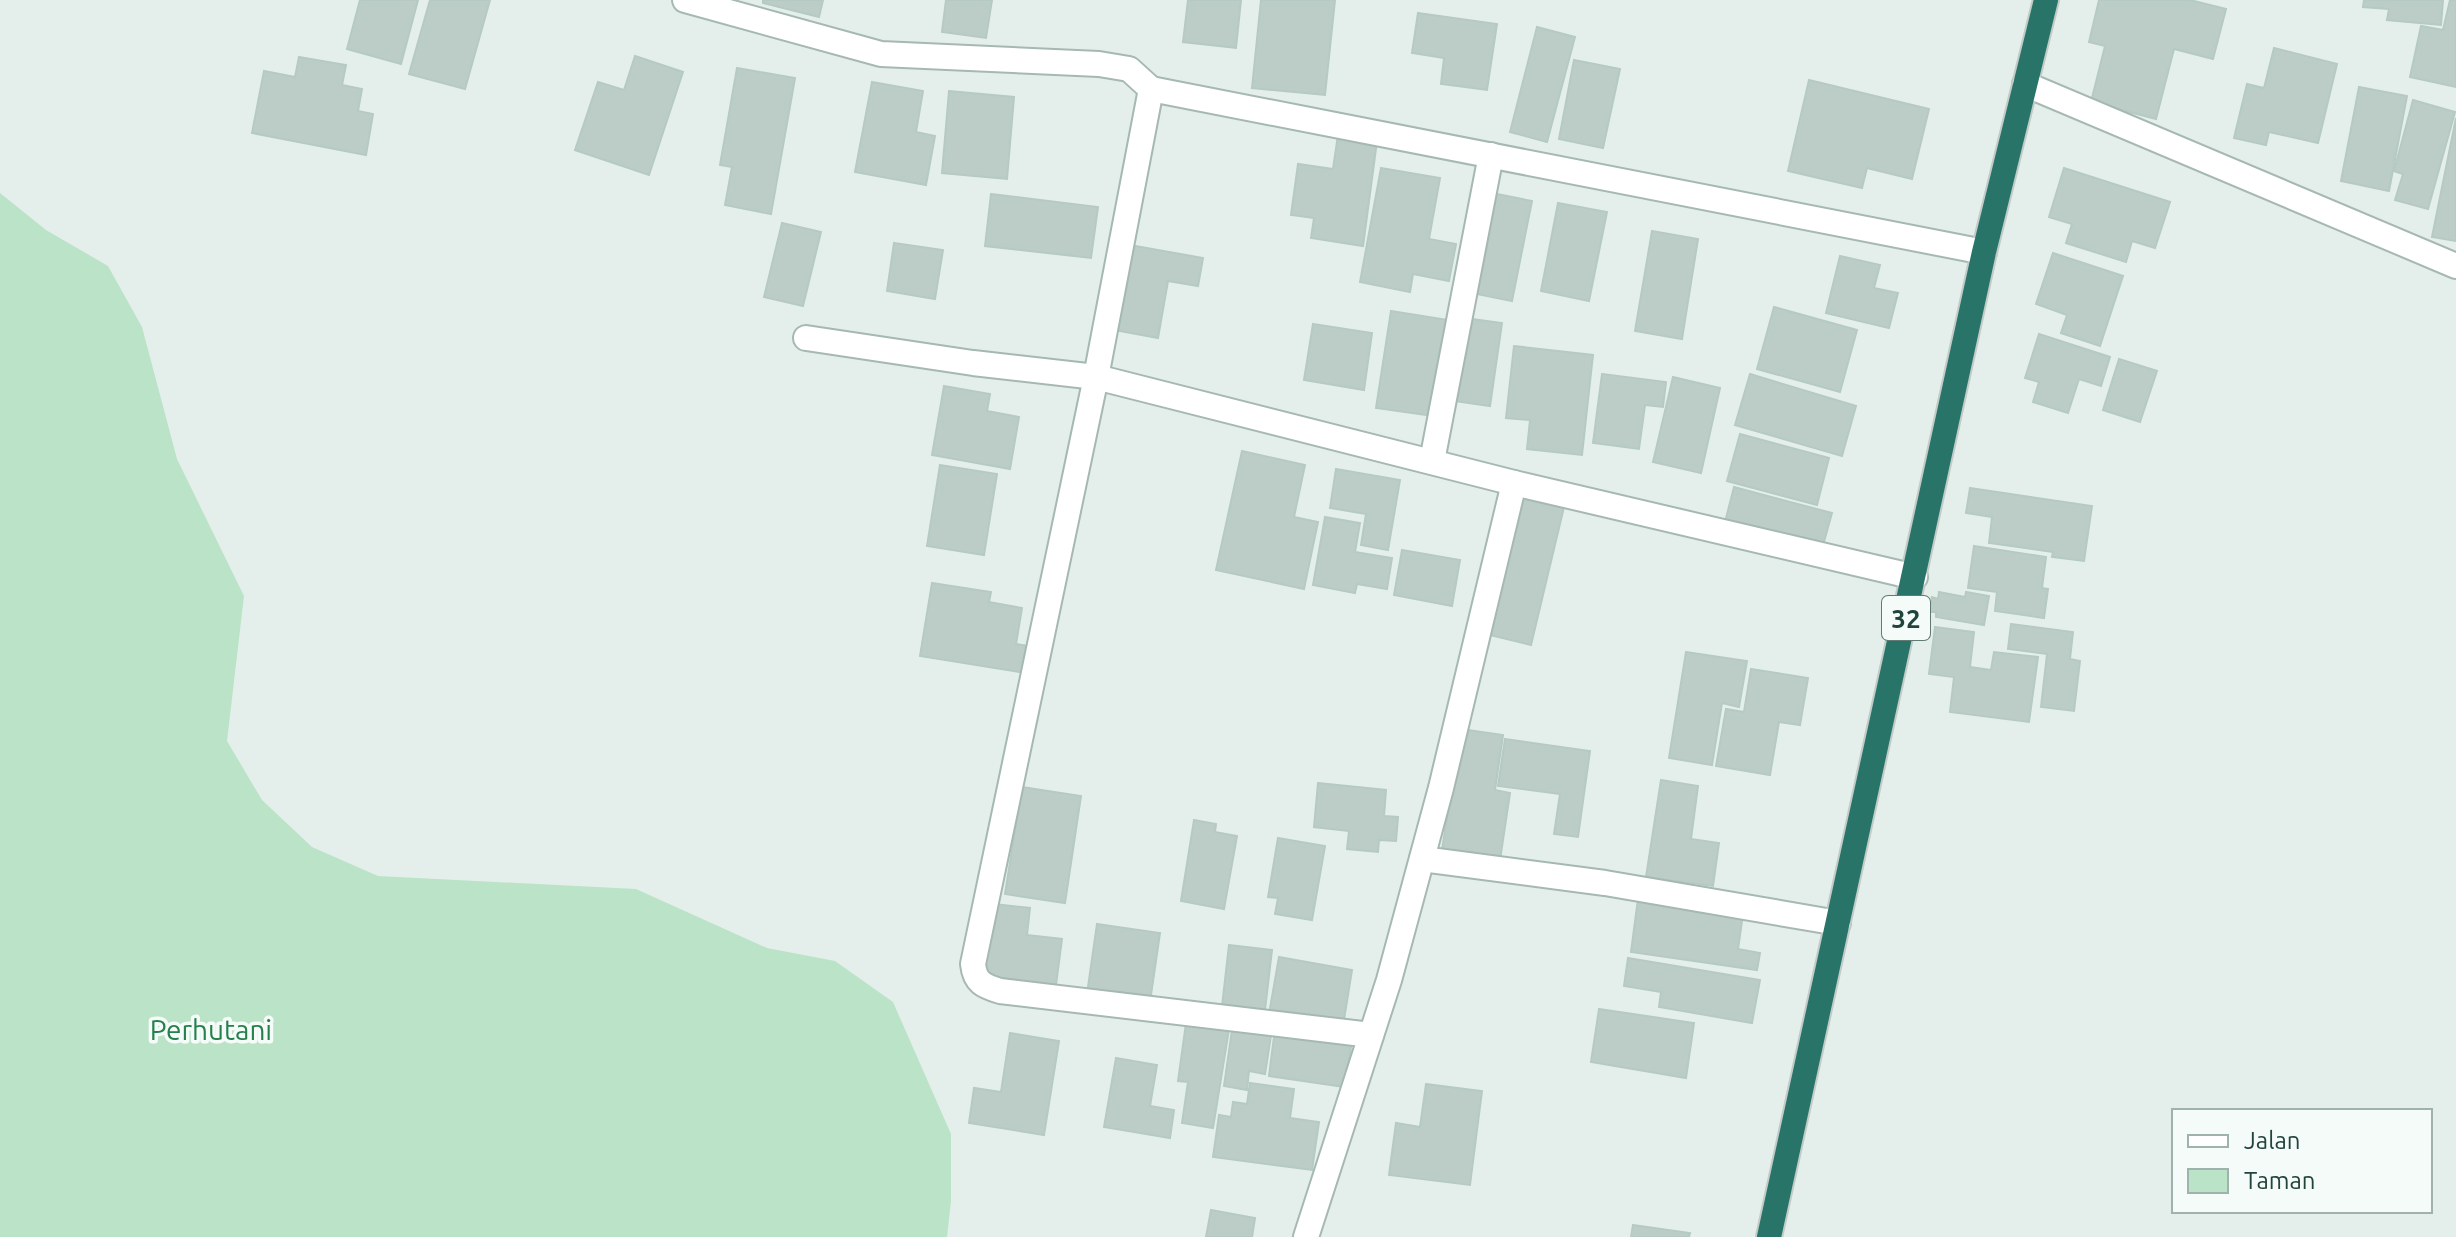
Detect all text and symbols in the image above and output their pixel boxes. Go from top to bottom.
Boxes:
road number: 32 [1882,596,1930,640]
park label: Perhutani [150,1014,272,1045]
legend [2172,1109,2432,1213]
text: Jalan [2244,1127,2301,1154]
text: Taman [2244,1167,2316,1194]

